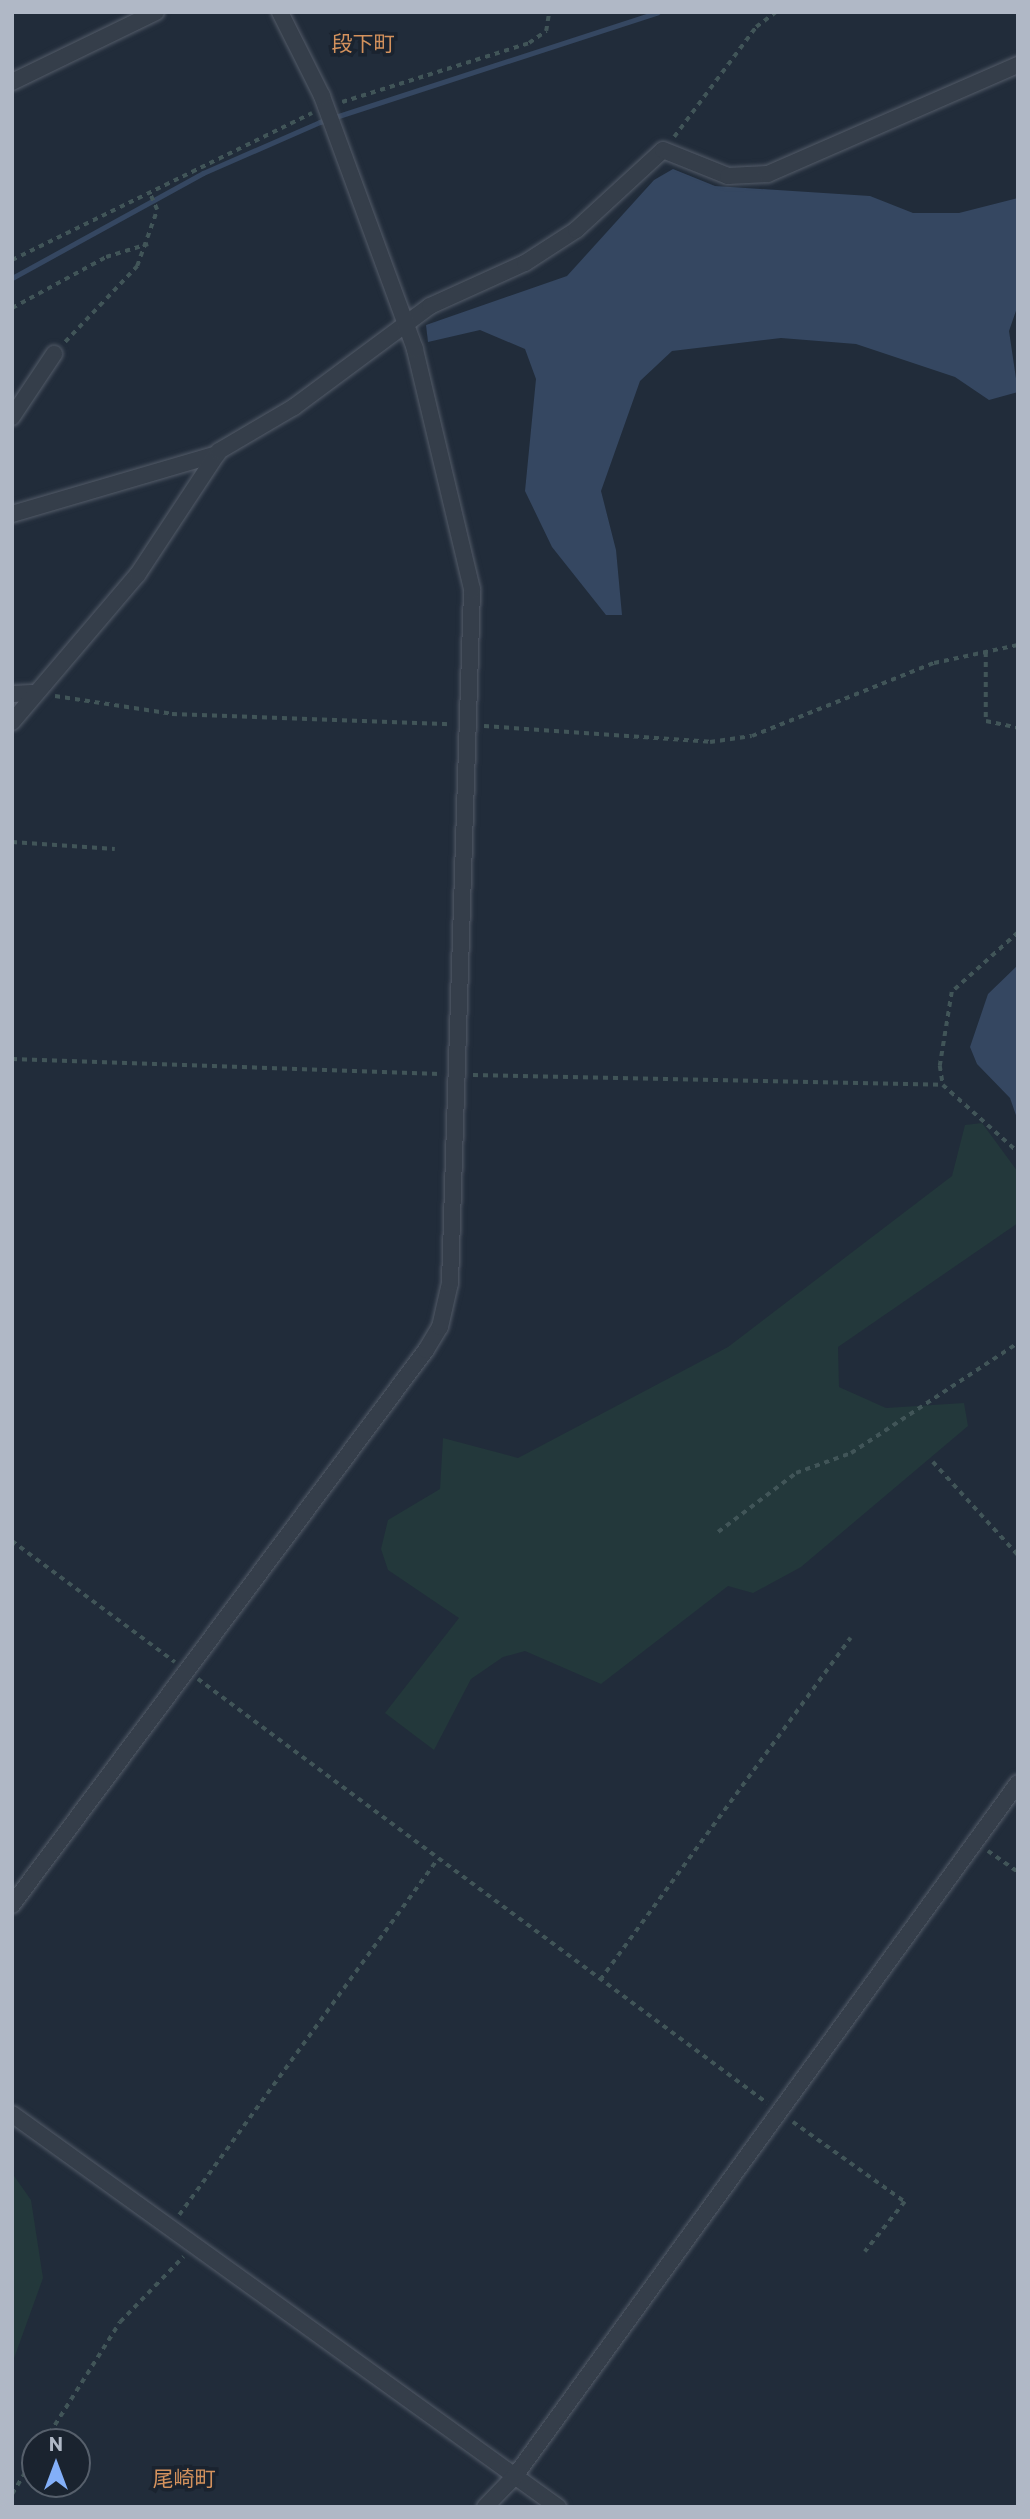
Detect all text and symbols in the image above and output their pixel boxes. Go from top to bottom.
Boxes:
district label: 段下町 [332,30,394,56]
north arrow [21,2428,91,2498]
text: N [49,2432,63,2455]
district label: 尾崎町 [153,2465,215,2491]

